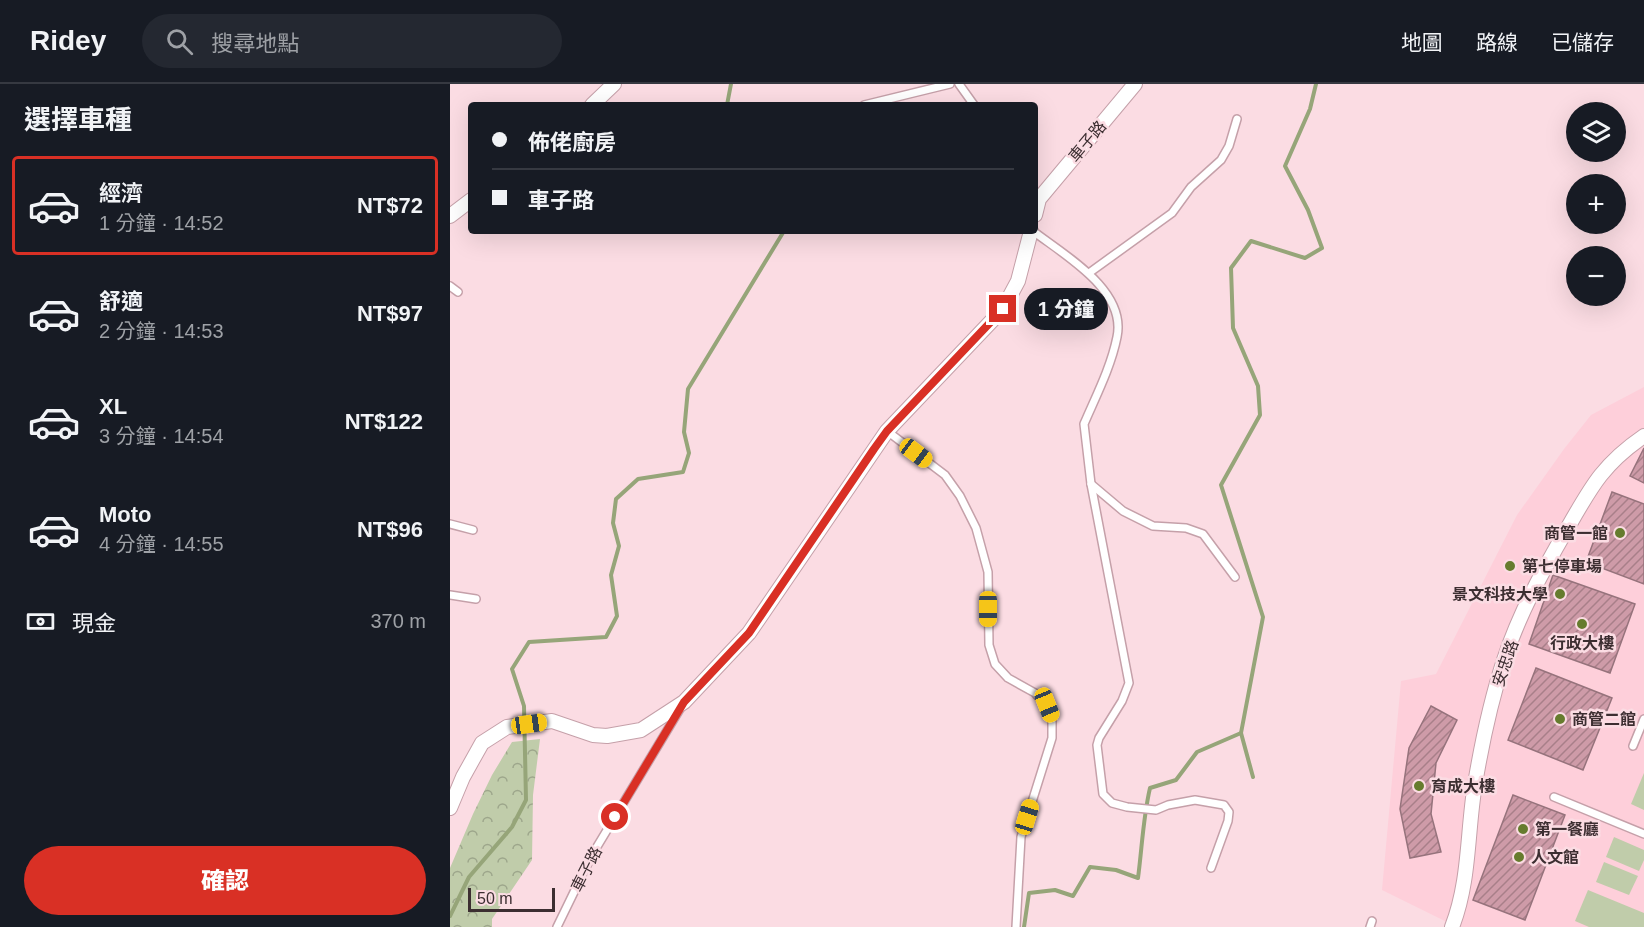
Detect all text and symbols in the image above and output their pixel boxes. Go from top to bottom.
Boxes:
search box [142,14,562,68]
text: Ridey [30,25,106,56]
icon: search [163,25,196,58]
text: 搜尋地點 [211,31,299,56]
text: 地圖 [1401,31,1443,54]
text: 路線 [1476,31,1518,54]
text: 已儲存 [1551,31,1614,54]
map controls [1566,102,1626,306]
button: layers [1566,102,1626,162]
text: 選擇車種 [24,105,132,135]
street label: 車子路 [1065,117,1109,165]
text: 佈佬廚房 [528,130,616,155]
button: + [1566,174,1626,234]
icon: car [27,179,81,233]
text: 經濟 [99,181,143,206]
text: 車子路 [528,188,594,213]
text: NT$72 [357,193,423,218]
text: 1 分鐘 · 14:52 [99,212,224,234]
button: − [1566,246,1626,306]
icon: car [27,287,81,341]
callout: 1 分鐘 [1024,288,1108,330]
text: 舒適 [99,289,143,314]
route end [989,295,1016,322]
text: 1 分鐘 [1038,298,1094,320]
text: NT$97 [357,301,423,326]
text: 2 分鐘 · 14:53 [99,320,224,342]
text: XL [99,394,127,419]
icon: car [27,395,81,449]
text: NT$122 [345,409,423,434]
text: 3 分鐘 · 14:54 [99,425,224,447]
car [896,435,936,471]
text: Moto [99,502,152,527]
icon: car [27,503,81,557]
text: NT$96 [357,517,423,542]
place label: 商管一館 [1544,524,1608,542]
marker: 商管一館 [1613,526,1627,540]
text: 4 分鐘 · 14:55 [99,533,224,555]
place label: 第七停車場 [1522,557,1602,575]
marker: 第七停車場 [1503,559,1517,573]
place label: 景文科技大學 [1452,586,1548,603]
marker: 景文科技大學 [1553,587,1567,601]
car [979,591,997,627]
icon: cash [24,605,57,638]
text: 370 m [370,610,426,632]
text: 現金 [72,611,116,636]
marker: 行政大樓 [1575,617,1589,631]
place label: 行政大樓 [1550,635,1614,652]
street label: 安忠路 [1490,638,1521,689]
car [1032,685,1062,725]
place label: 商管二館 [1572,710,1636,728]
marker: 商管二館 [1553,712,1567,726]
car [510,713,548,735]
place label: 育成大樓 [1431,777,1495,795]
marker: 育成大樓 [1412,779,1426,793]
car [1013,797,1041,837]
route start [601,803,628,830]
place label: 第一餐廳 [1535,820,1599,838]
marker: 第一餐廳 [1516,822,1530,836]
street label: 車子路 [568,844,605,894]
button: 確認 [24,846,426,915]
place label: 人文館 [1531,849,1579,866]
marker: 人文館 [1512,850,1526,864]
scale bar [468,885,555,912]
text: 50 m [477,890,513,907]

